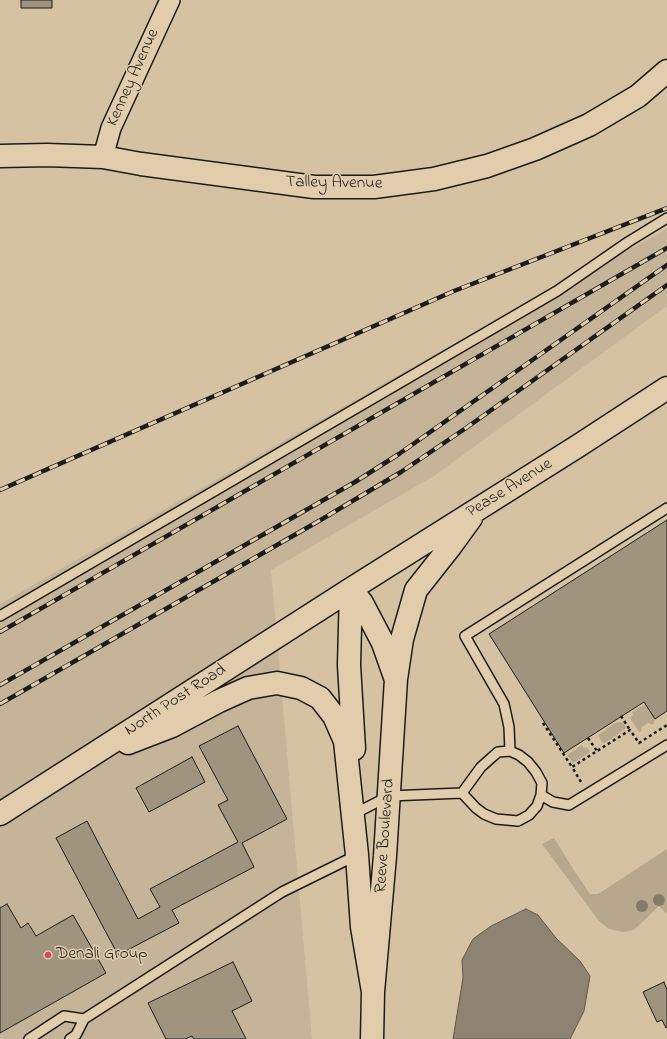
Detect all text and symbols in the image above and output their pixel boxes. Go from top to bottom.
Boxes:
street label: Kenney Avenue [103,26,165,130]
street label: Talley Avenue [285,173,383,195]
street label: Pease Avenue [463,455,557,523]
street label: North Post Road [121,661,231,741]
street label: Reeve Boulevard [372,778,400,894]
place label: Denali Group [56,945,148,965]
marker: Denali Group [43,950,53,960]

